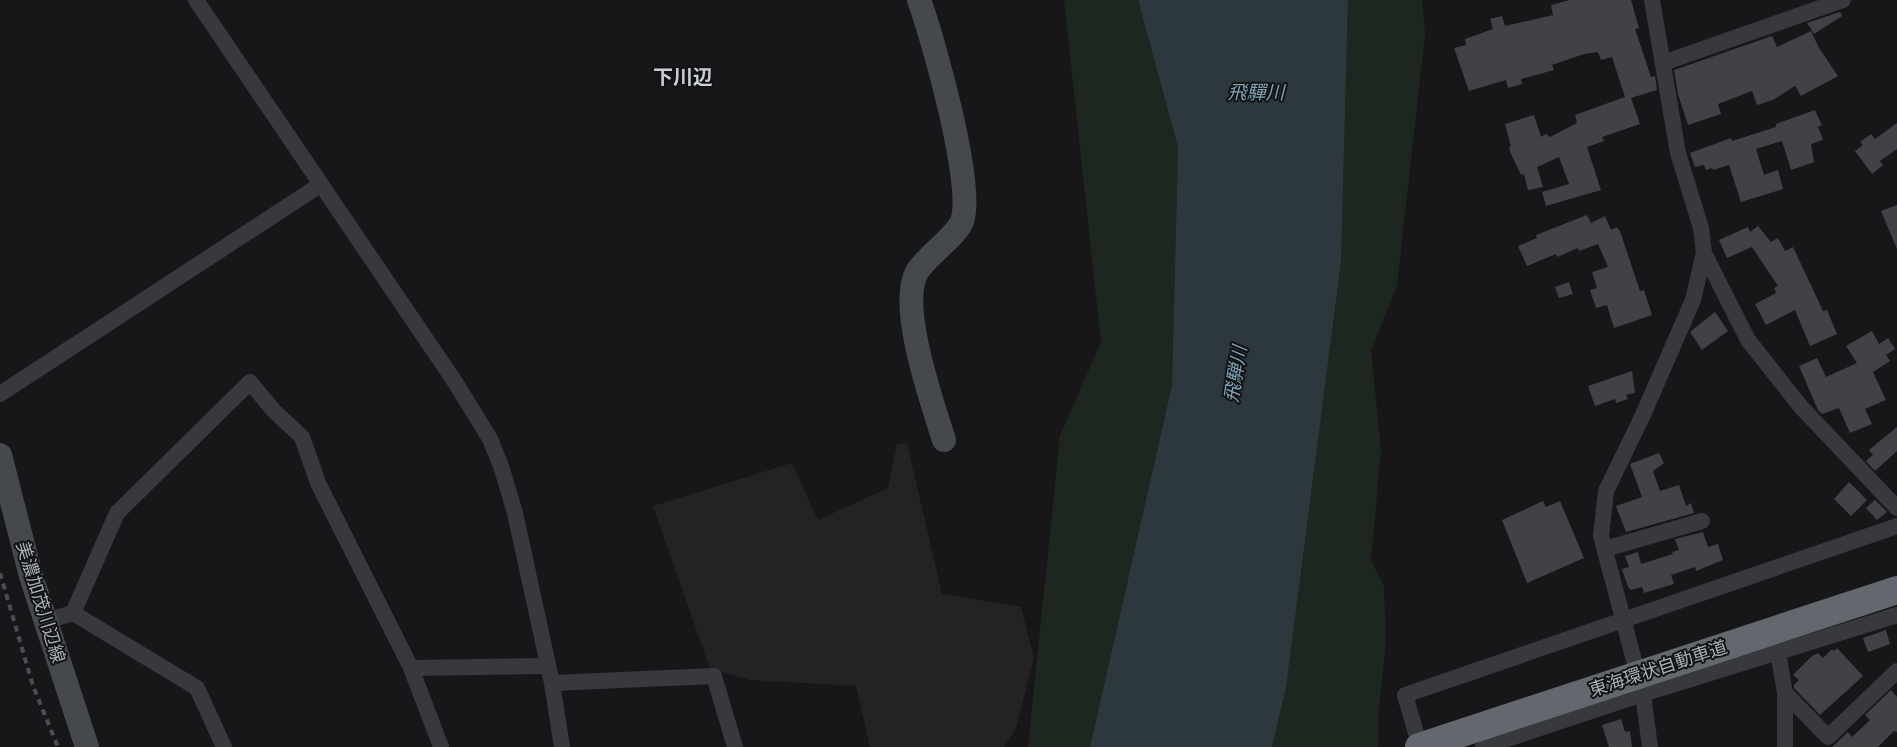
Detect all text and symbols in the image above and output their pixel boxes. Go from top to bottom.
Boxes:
district label: 下川辺 [653,64,713,89]
water label: 飛驒川 [1227,80,1286,104]
water label: 飛騨川 [1219,342,1252,404]
street label: 美濃加茂川辺線 [12,538,70,666]
street label: 東海環状自動車道 [1586,635,1730,701]

